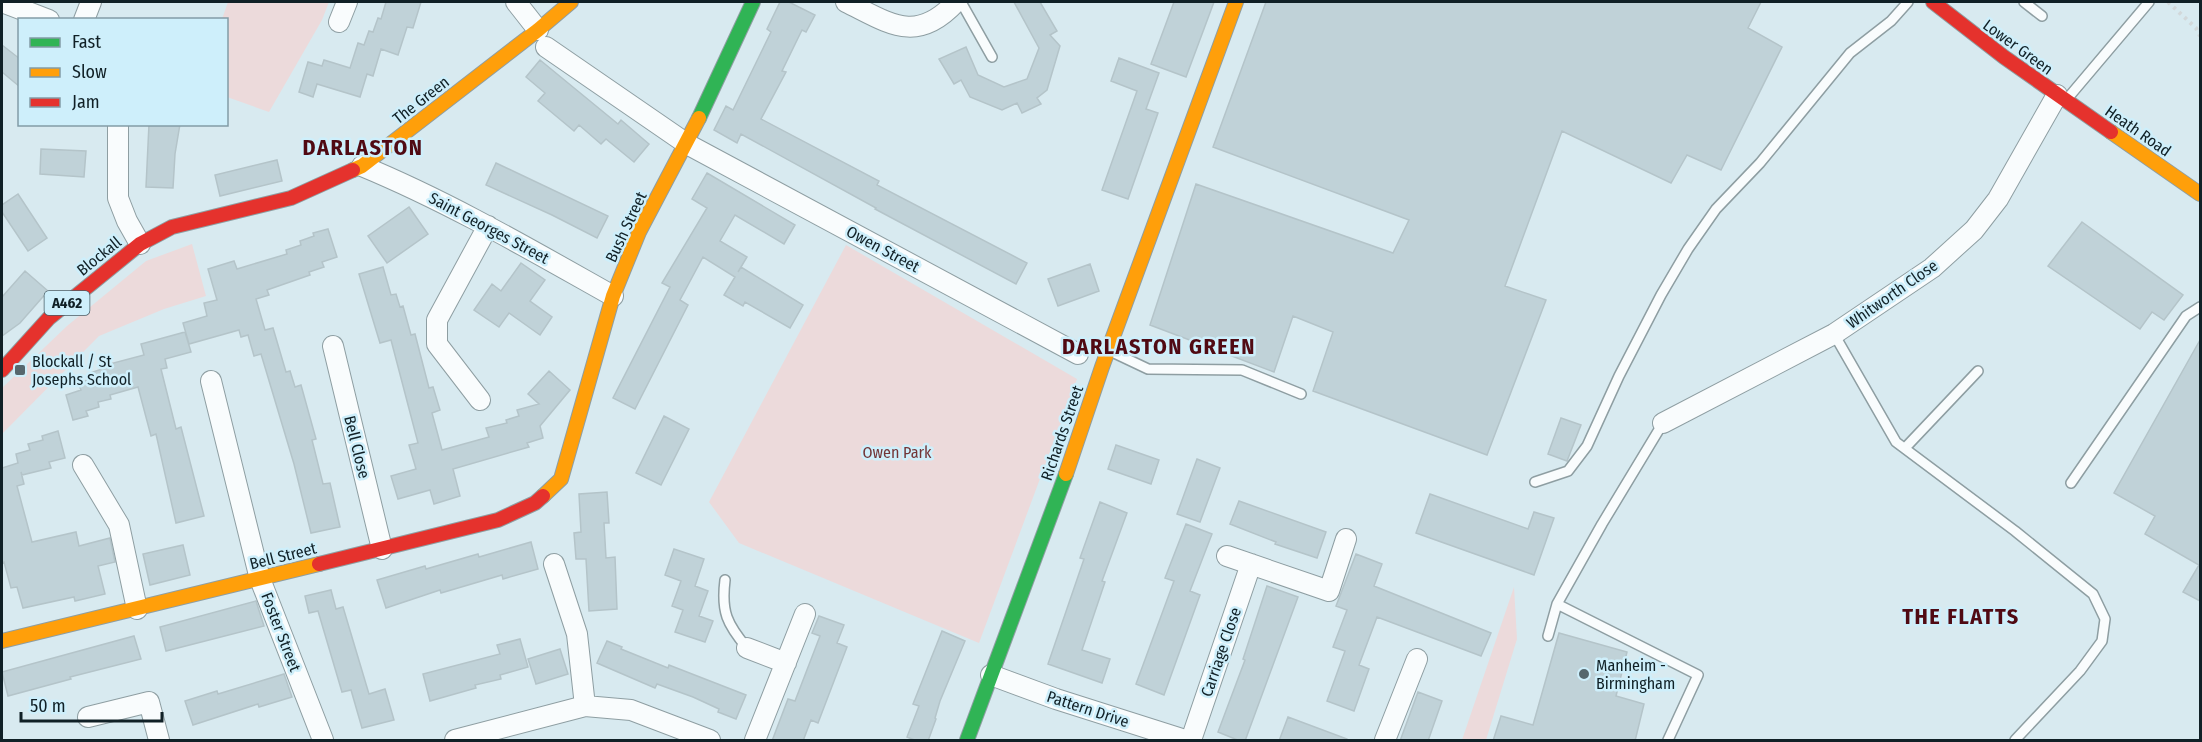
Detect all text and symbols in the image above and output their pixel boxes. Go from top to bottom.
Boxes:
street label: Lower Green [1979,15,2057,79]
legend [18,18,228,126]
text: Fast [72,31,101,53]
text: Slow [72,61,107,83]
street label: The Green [389,72,453,128]
text: Jam [72,91,100,113]
street label: Heath Road [2101,101,2175,161]
district label: DARLASTON [303,134,423,161]
street label: Saint Georges Street [426,188,553,268]
street label: Bush Street [601,188,651,265]
street label: Owen Street [843,222,923,277]
street label: Blockall [73,232,125,280]
street label: Whitworth Close [1843,256,1941,332]
road number: A462 [44,291,90,315]
district label: DARLASTON GREEN [1062,333,1256,360]
place label: Blockall / St Josephs School [32,352,131,389]
marker: Blockall / St Josephs School [13,363,27,377]
street label: Richards Street [1037,382,1087,483]
street label: Bell Close [340,414,374,480]
park label: Owen Park [862,443,932,462]
street label: Bell Street [248,538,319,573]
street label: Foster Street [257,590,305,675]
district label: THE FLATTS [1902,603,2020,630]
street label: Carriage Close [1197,605,1245,699]
place label: Manheim - Birmingham [1596,656,1675,693]
marker: Manheim - Birmingham [1577,667,1591,681]
scale bar [21,685,162,723]
street label: Pattern Drive [1045,687,1132,731]
text: 50 m [30,695,66,717]

